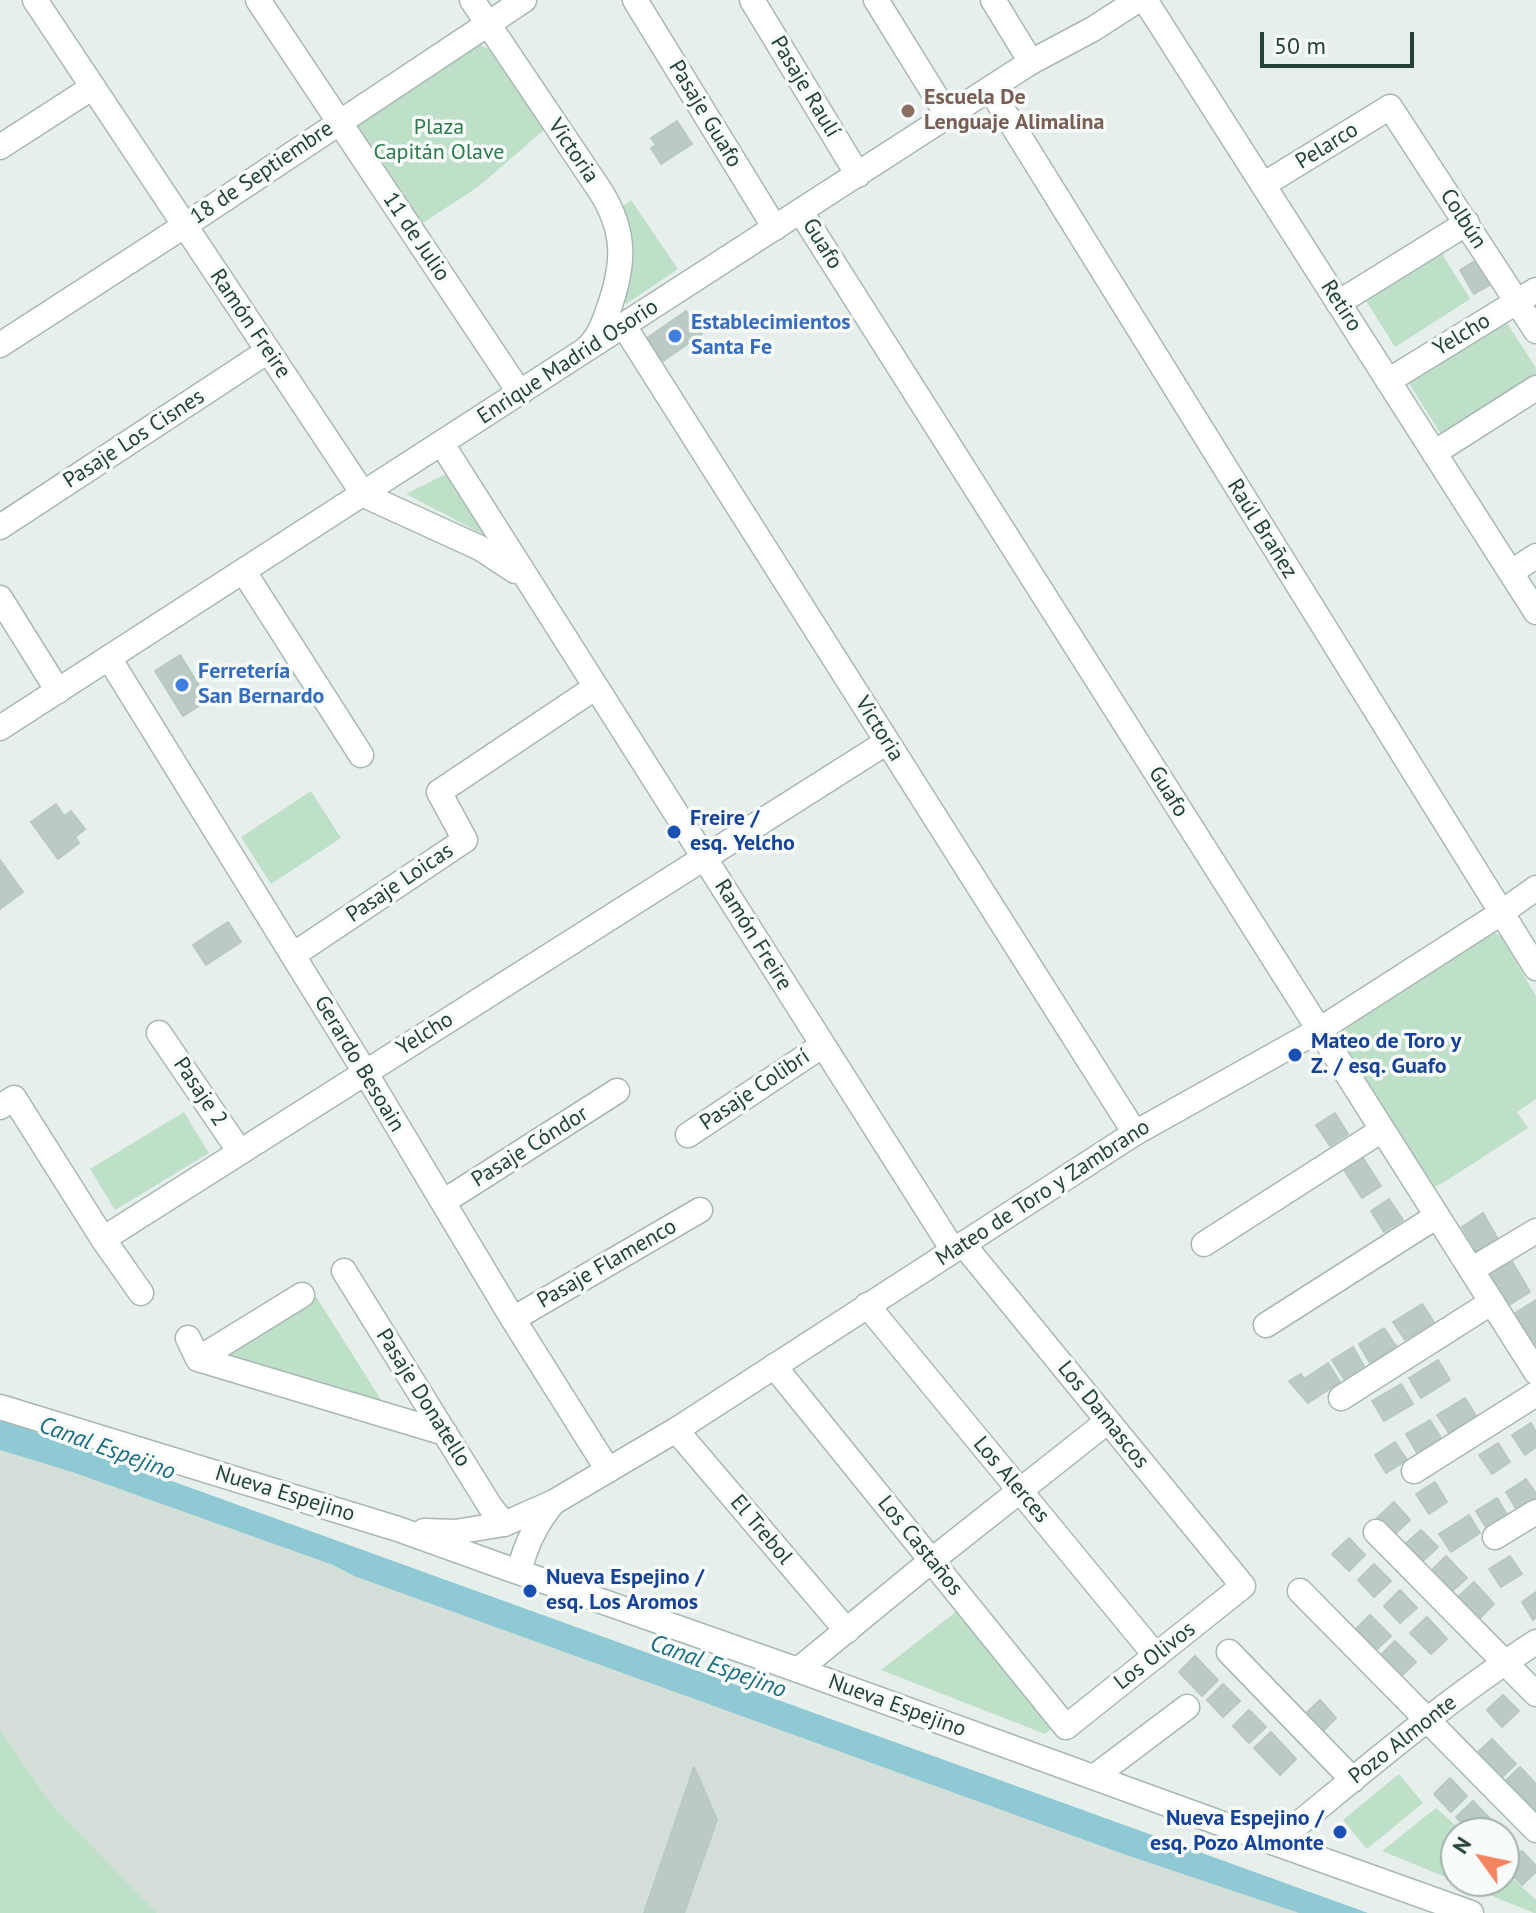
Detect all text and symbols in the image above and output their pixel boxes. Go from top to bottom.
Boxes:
scale bar [1264,16,1418,66]
text: 50 m [1274,30,1326,61]
street label: Pasaje Raulí [764,32,846,142]
street label: Pasaje Guafo [663,56,747,172]
place label: Escuela De Lenguaje Alimalina [924,85,1104,136]
marker: Escuela De Lenguaje Alimalina [899,102,917,120]
street label: Victoria [542,114,604,188]
park label: Plaza Capitán Olave [373,115,505,166]
street label: 18 de Septiembre [186,116,338,230]
street label: Pelarco [1291,117,1363,175]
street label: Colbún [1434,184,1492,254]
street label: 11 de Julio [377,188,455,286]
street label: Guafo [796,214,848,274]
street label: Ramón Freire [204,264,296,384]
street label: Retiro [1315,275,1367,337]
street label: Enrique Madrid Osorio [473,294,663,430]
street label: Yelcho [1429,308,1495,362]
place label: Establecimientos Santa Fe [691,310,851,362]
marker: Establecimientos Santa Fe [666,327,684,345]
street label: Pasaje Los Cisnes [59,384,209,494]
street label: Raúl Brañez [1221,475,1303,583]
place label: Ferretería San Bernardo [198,659,324,710]
marker: Ferretería San Bernardo [173,676,191,694]
street label: Victoria [849,692,909,766]
street label: Guafo [1142,762,1194,822]
place label: Freire / esq. Yelcho [690,806,795,858]
marker: Freire / esq. Yelcho [665,823,683,841]
street label: Pasaje Loicas [341,838,459,928]
street label: Ramón Freire [708,875,798,995]
street label: Gerardo Besoain [308,991,410,1137]
street label: Yelcho [392,1006,458,1062]
place label: Mateo de Toro y Z. / esq. Guafo [1311,1029,1461,1080]
street label: Pasaje Colibrí [695,1044,815,1136]
marker: Mateo de Toro y Z. / esq. Guafo [1286,1046,1304,1064]
street label: Pasaje 2 [167,1052,233,1132]
street label: Pasaje Cóndor [467,1101,593,1193]
street label: Mateo de Toro y Zambrano [931,1114,1155,1272]
street label: Pasaje Flamenco [533,1213,681,1315]
street label: Pasaje Donatello [370,1324,476,1472]
street label: Los Damascos [1052,1356,1154,1474]
water label: Canal Espejino [35,1411,179,1487]
street label: Los Alerces [967,1431,1055,1529]
street label: Nueva Espejino [212,1460,358,1528]
street label: El Trebol [724,1490,798,1570]
street label: Los Castaños [872,1491,968,1601]
place label: Nueva Espejino / esq. Los Aromos [546,1565,704,1616]
marker: Nueva Espejino / esq. Los Aromos [521,1582,539,1600]
street label: Los Olivos [1109,1616,1201,1696]
water label: Canal Espejino [646,1629,790,1705]
street label: Nueva Espejino [825,1669,969,1743]
street label: Pozo Almonte [1344,1690,1462,1790]
place label: Nueva Espejino / esq. Pozo Almonte [1150,1806,1324,1858]
north arrow [1440,1817,1520,1897]
marker: Nueva Espejino / esq. Pozo Almonte [1331,1823,1349,1841]
text: N [1446,1831,1477,1859]

